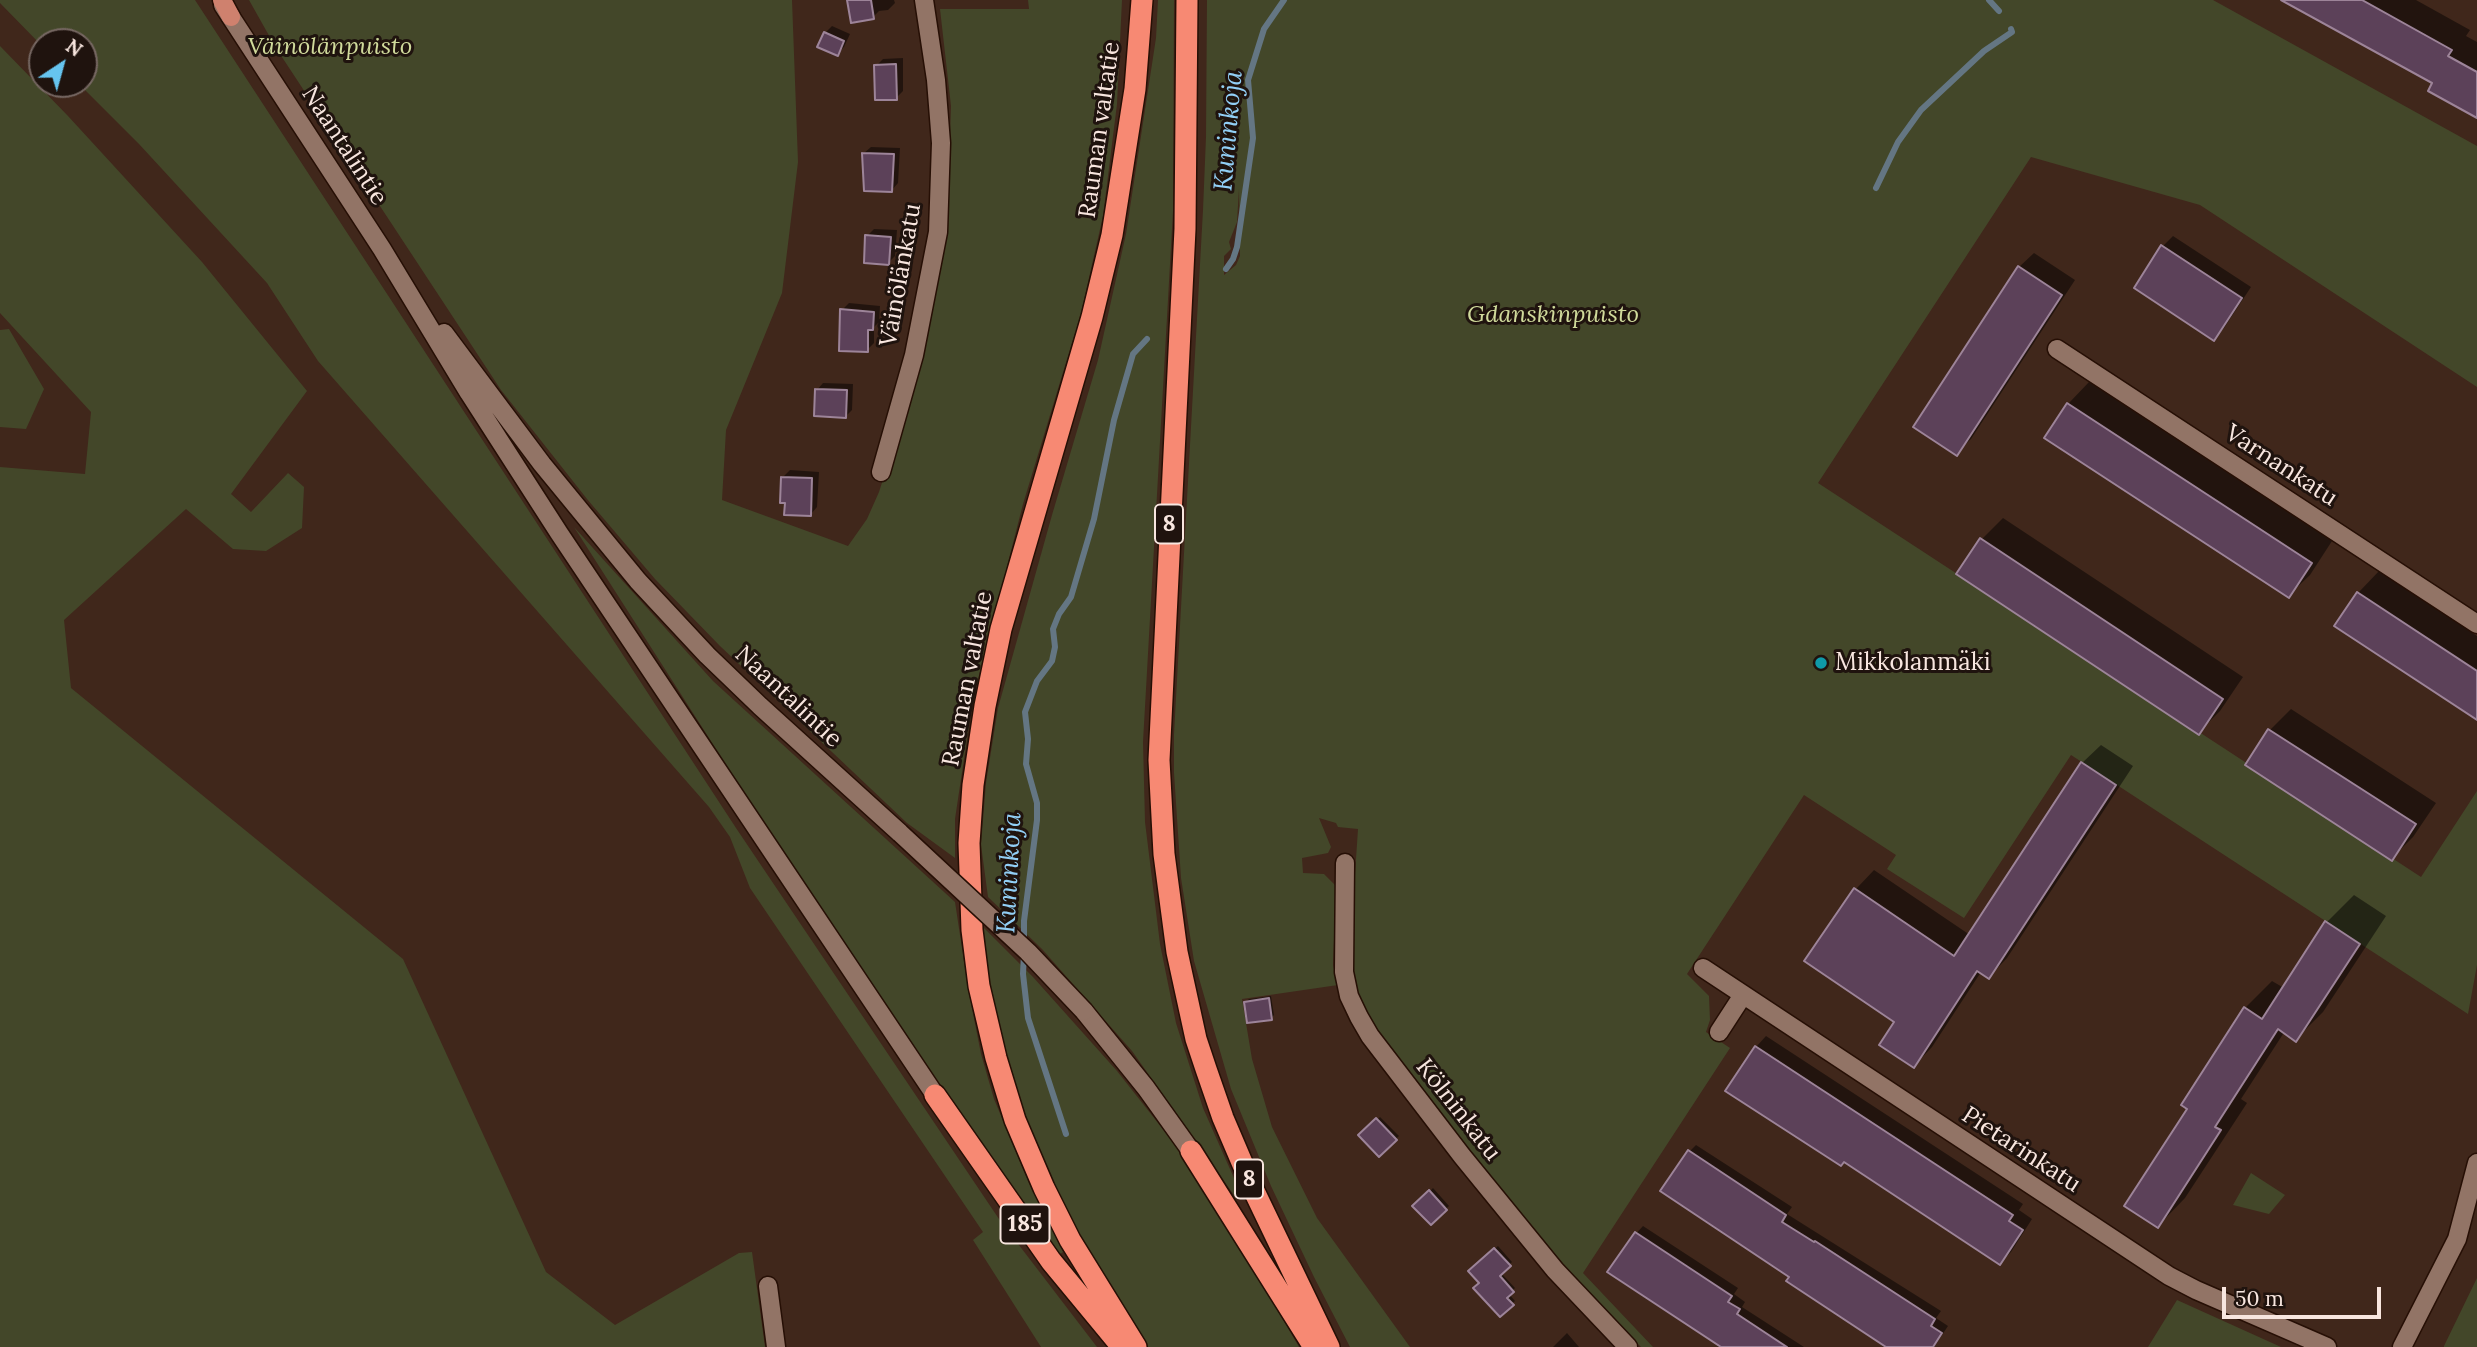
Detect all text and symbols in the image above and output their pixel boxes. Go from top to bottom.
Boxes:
north arrow [28,28,98,98]
park label: Väinölänpuisto [248,33,412,61]
text: N [61,34,87,62]
street label: Rauman valtatie [1073,40,1127,220]
water label: Kuninkoja [1208,69,1250,193]
street label: Naantalintie [295,81,393,211]
street label: Väinölänkatu [874,201,928,349]
park label: Gdanskinpuisto [1467,301,1639,329]
street label: Varnankatu [2219,419,2343,513]
road number: 8 [1155,504,1183,544]
street label: Rauman valtatie [937,589,999,769]
street label: Naantalintie [729,640,847,754]
place label: Mikkolanmäki [1835,649,1990,677]
marker: Mikkolanmäki [1813,655,1829,671]
water label: Kuninkoja [991,812,1029,934]
street label: Kölninkatu [1409,1053,1507,1167]
street label: Pietarinkatu [1956,1101,2086,1199]
road number: 8 [1235,1160,1263,1198]
road number: 185 [1000,1204,1050,1244]
scale bar [2225,1274,2384,1318]
text: 50 m [2235,1285,2284,1312]

